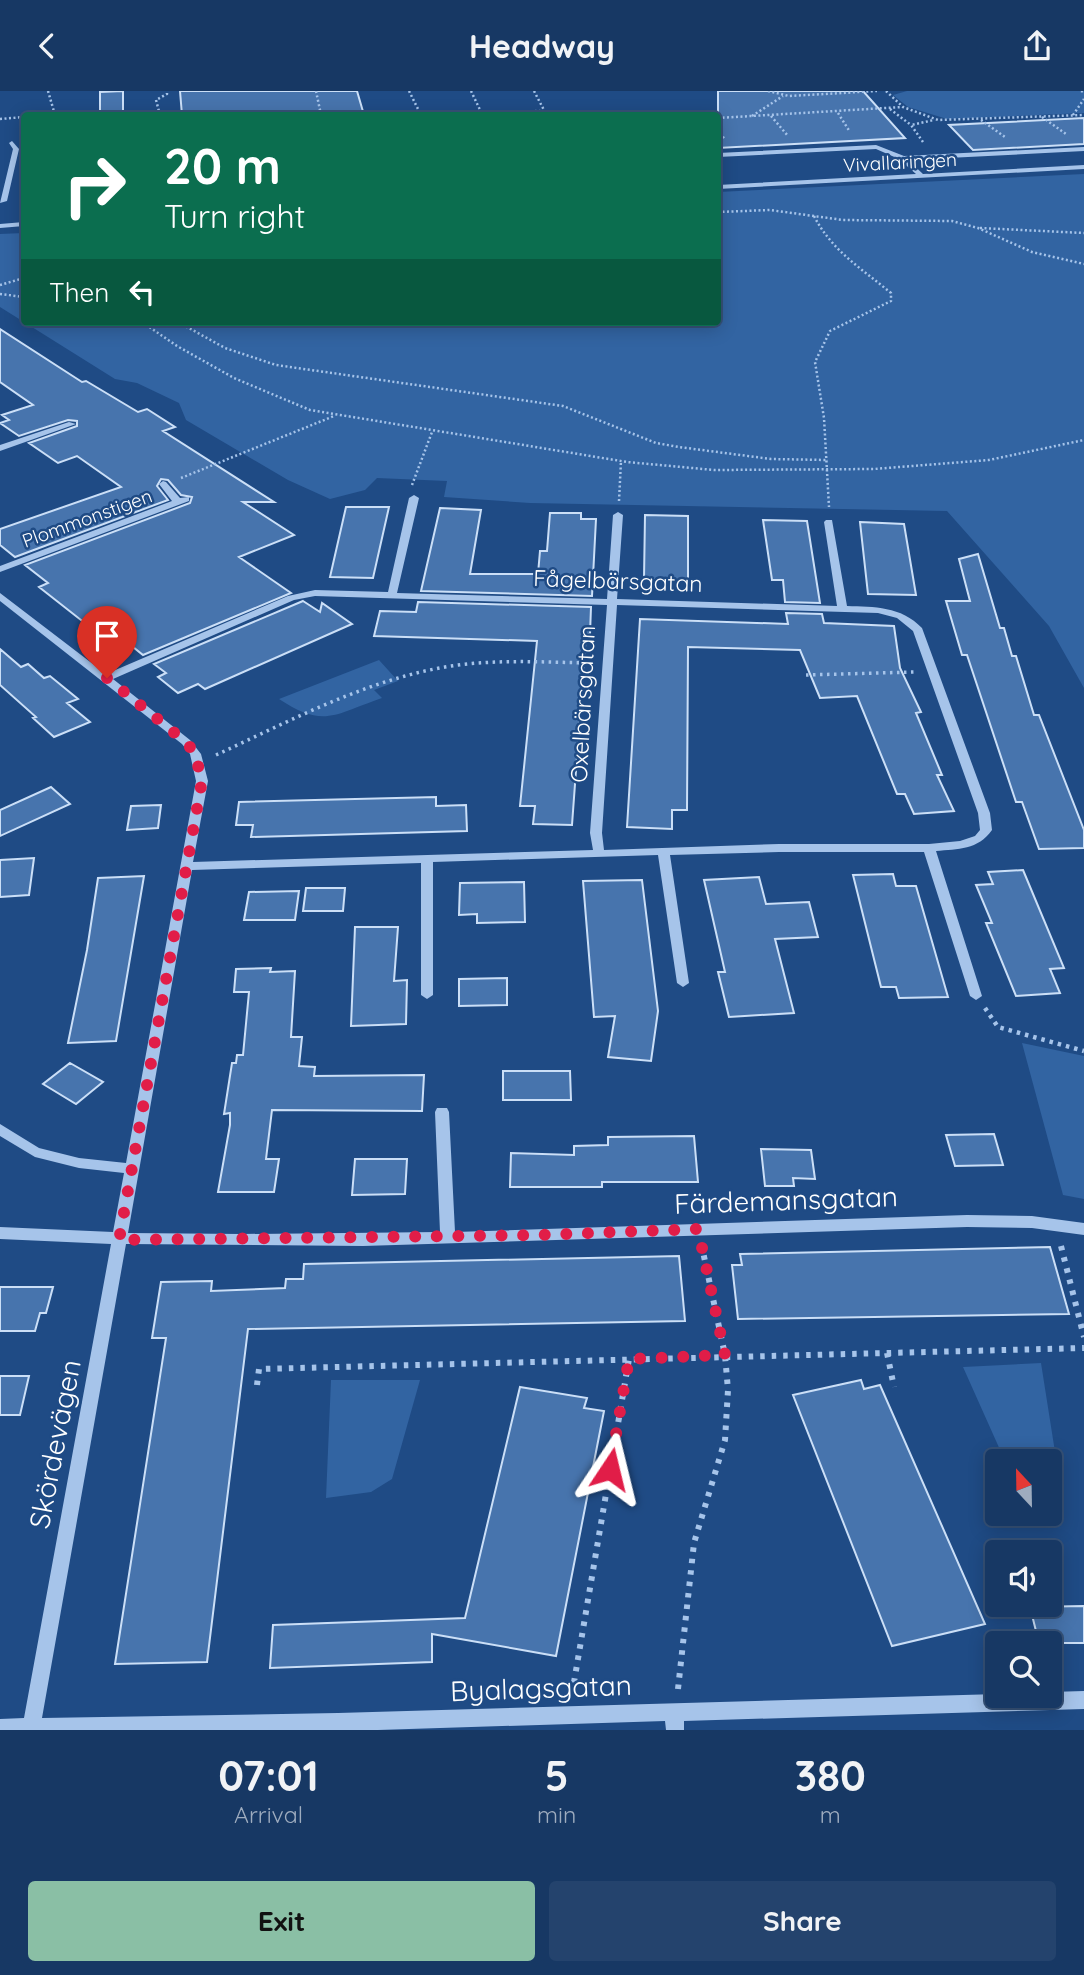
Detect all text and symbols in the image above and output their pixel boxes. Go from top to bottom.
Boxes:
text: Headway [469,26,615,66]
icon: back [28,27,66,65]
icon: share [1018,27,1056,65]
text: 20 m [164,135,281,196]
icon: right [49,140,140,231]
street label: Vivallaringen [842,147,958,177]
text: Turn right [164,196,305,236]
icon: left [123,273,161,311]
text: Then [49,276,109,309]
street label: Plommonstigen [19,483,155,553]
street label: Fågelbärsgatan [533,563,703,598]
pin [77,606,137,678]
icon: arrive [88,617,126,655]
street label: Oxelbärsgatan [564,625,601,783]
street label: Färdemansgatan [673,1178,899,1221]
street label: Skördevägen [21,1357,88,1531]
position arrow [573,1432,647,1506]
north arrow [985,1449,1062,1526]
map controls [985,1449,1062,1708]
button: sound [985,1540,1062,1617]
button: search [985,1631,1062,1708]
street label: Byalagsgatan [450,1667,632,1708]
text: 07:01 [218,1749,319,1802]
text: 5 [545,1749,569,1802]
text: 380 [794,1749,866,1802]
text: Arrival [234,1800,303,1829]
text: min [537,1800,576,1829]
text: m [820,1800,841,1829]
button: Exit [28,1881,535,1961]
button: Share [549,1881,1056,1961]

